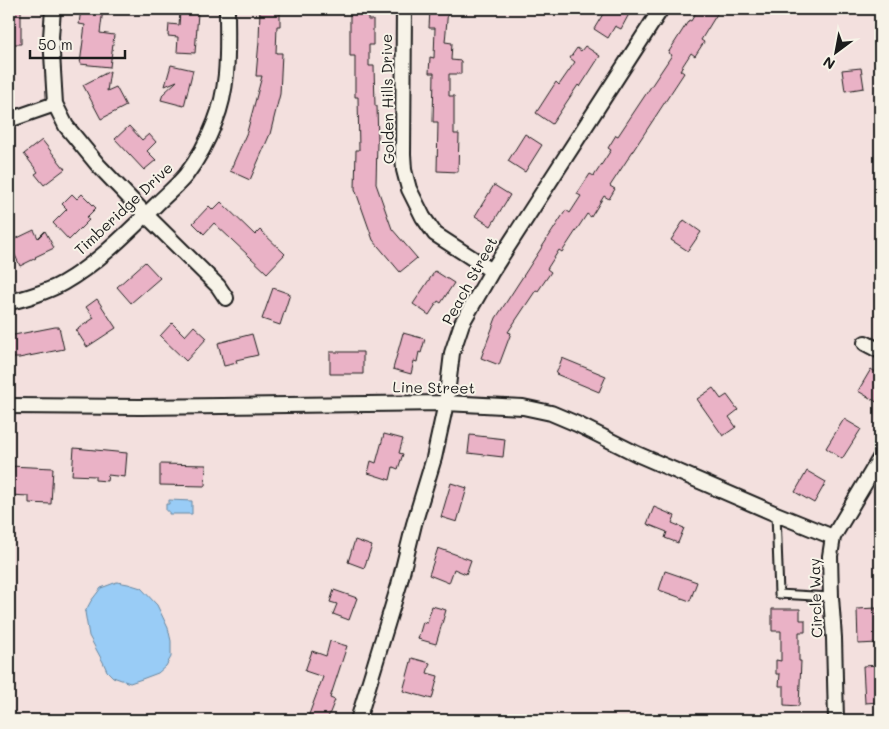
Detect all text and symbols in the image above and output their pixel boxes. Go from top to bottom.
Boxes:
scale bar [30,28,125,60]
north arrow [812,28,862,78]
text: 50 m [38,34,73,54]
street label: Golden Hills Drive [376,34,398,164]
text: N [819,53,838,74]
street label: Timberidge Drive [70,157,177,259]
street label: Peach Street [437,233,502,328]
street label: Line Street [393,376,475,398]
street label: Circle Way [804,558,826,638]

